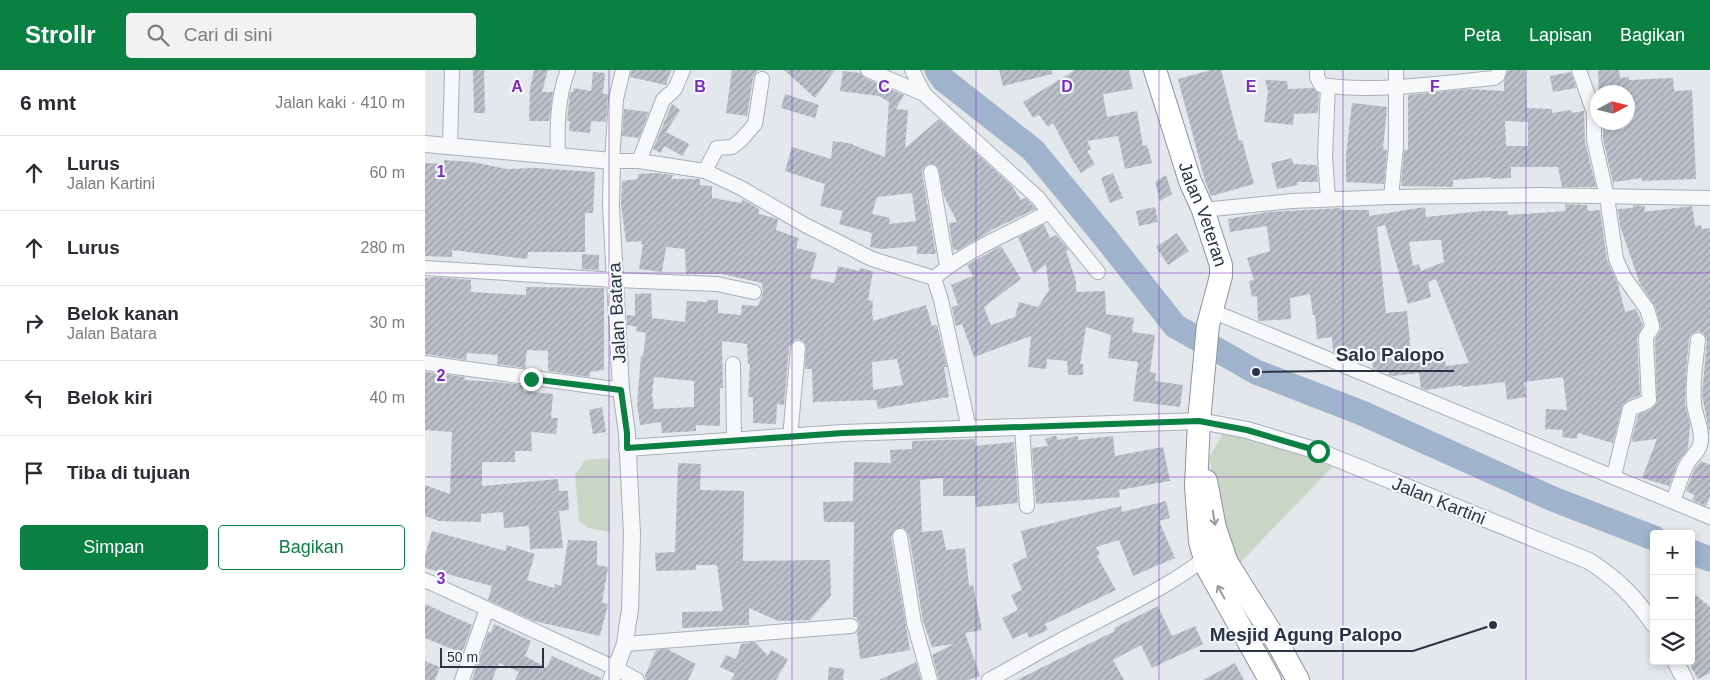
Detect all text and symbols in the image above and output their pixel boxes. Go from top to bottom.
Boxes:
search box [126,13,476,58]
text: Strollr [25,21,96,48]
icon: search [144,21,172,49]
text: Cari di sini [184,24,272,45]
text: Peta [1464,25,1501,45]
text: Lapisan [1529,25,1592,45]
text: Bagikan [1620,25,1685,45]
text: A [511,78,523,95]
text: B [694,78,706,95]
text: C [878,78,890,95]
text: D [1061,78,1073,95]
text: E [1246,78,1257,95]
text: F [1430,78,1440,95]
north arrow [1590,85,1635,130]
text: 6 mnt [20,91,76,114]
text: Jalan kaki · 410 m [275,94,405,111]
text: Lurus [67,153,120,174]
icon: ahead [20,159,48,187]
street label: Jalan Veteran [1175,159,1231,269]
text: 1 [437,163,446,180]
text: 60 m [369,164,405,181]
text: Jalan Kartini [67,175,155,192]
icon: ahead [20,234,48,262]
text: Lurus [67,237,120,258]
text: 280 m [361,239,405,256]
street label: Jalan Batara [604,261,630,364]
text: Belok kanan [67,303,179,324]
icon: right [20,309,48,337]
text: 30 m [369,314,405,331]
text: Jalan Batara [67,325,157,342]
callout: Salo Palopo [1326,337,1454,371]
text: Salo Palopo [1336,344,1444,365]
text: 2 [437,367,446,384]
route end [520,368,543,391]
icon: left [20,384,48,412]
text: Belok kiri [67,387,153,408]
text: 40 m [369,389,405,406]
route start [1307,440,1330,463]
icon: arrive [20,459,48,487]
text: Tiba di tujuan [67,462,190,483]
street label: Jalan Kartini [1389,473,1489,529]
one-way arrow [1209,509,1219,525]
button: Simpan [20,525,208,570]
button: Bagikan [218,525,405,570]
map controls [1650,530,1695,665]
button: + [1650,530,1695,575]
text: 3 [437,570,446,587]
button: − [1650,575,1695,620]
one-way arrow [1216,584,1226,599]
callout: Mesjid Agung Palopo [1200,617,1413,651]
button: layers [1650,620,1695,665]
text: Mesjid Agung Palopo [1210,624,1402,645]
scale bar [440,645,544,668]
text: 50 m [447,649,478,665]

